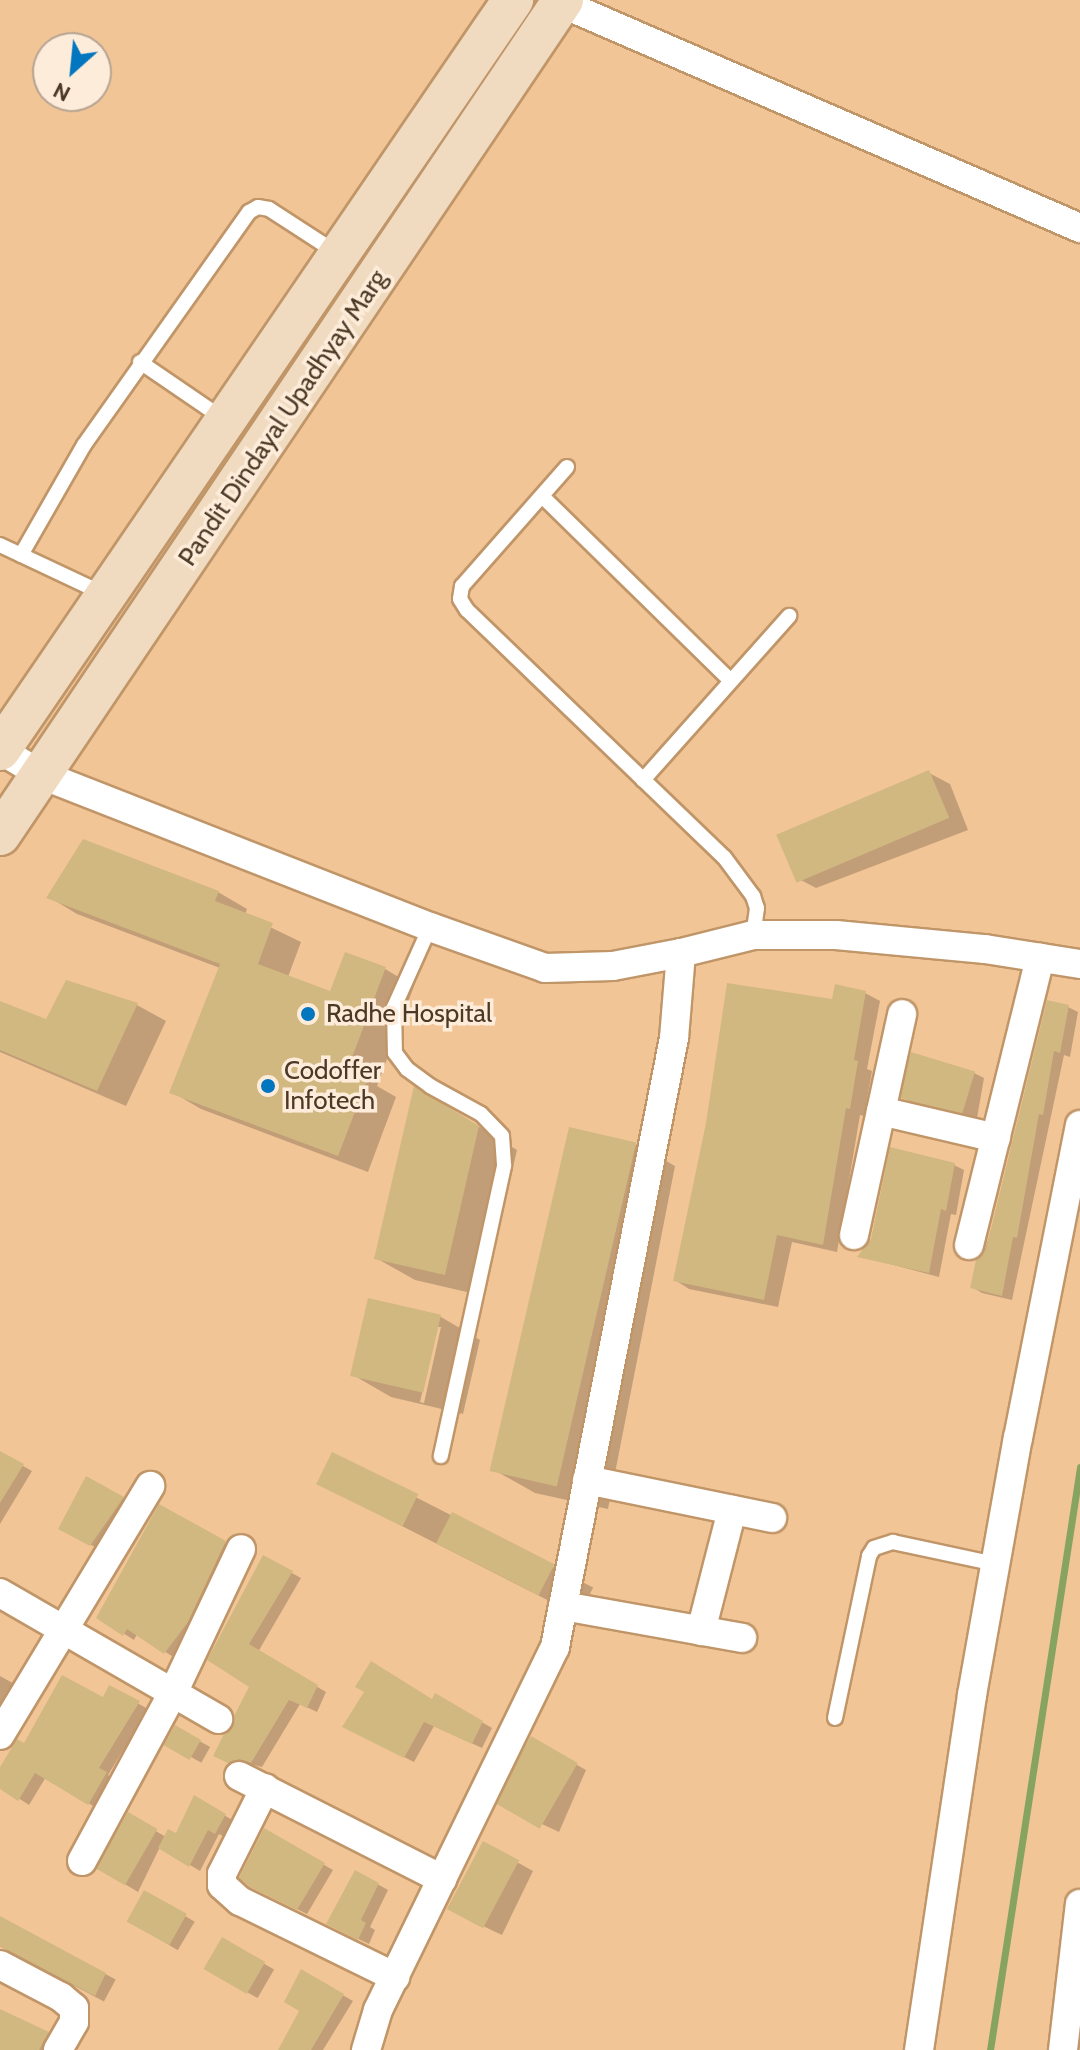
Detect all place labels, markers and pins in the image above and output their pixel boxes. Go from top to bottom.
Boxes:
place label: Radhe Hospital [326,998,492,1030]
marker: Radhe Hospital [297,1003,319,1025]
place label: Codoffer Infotech [284,1055,381,1116]
marker: Codoffer Infotech [259,1077,277,1095]

